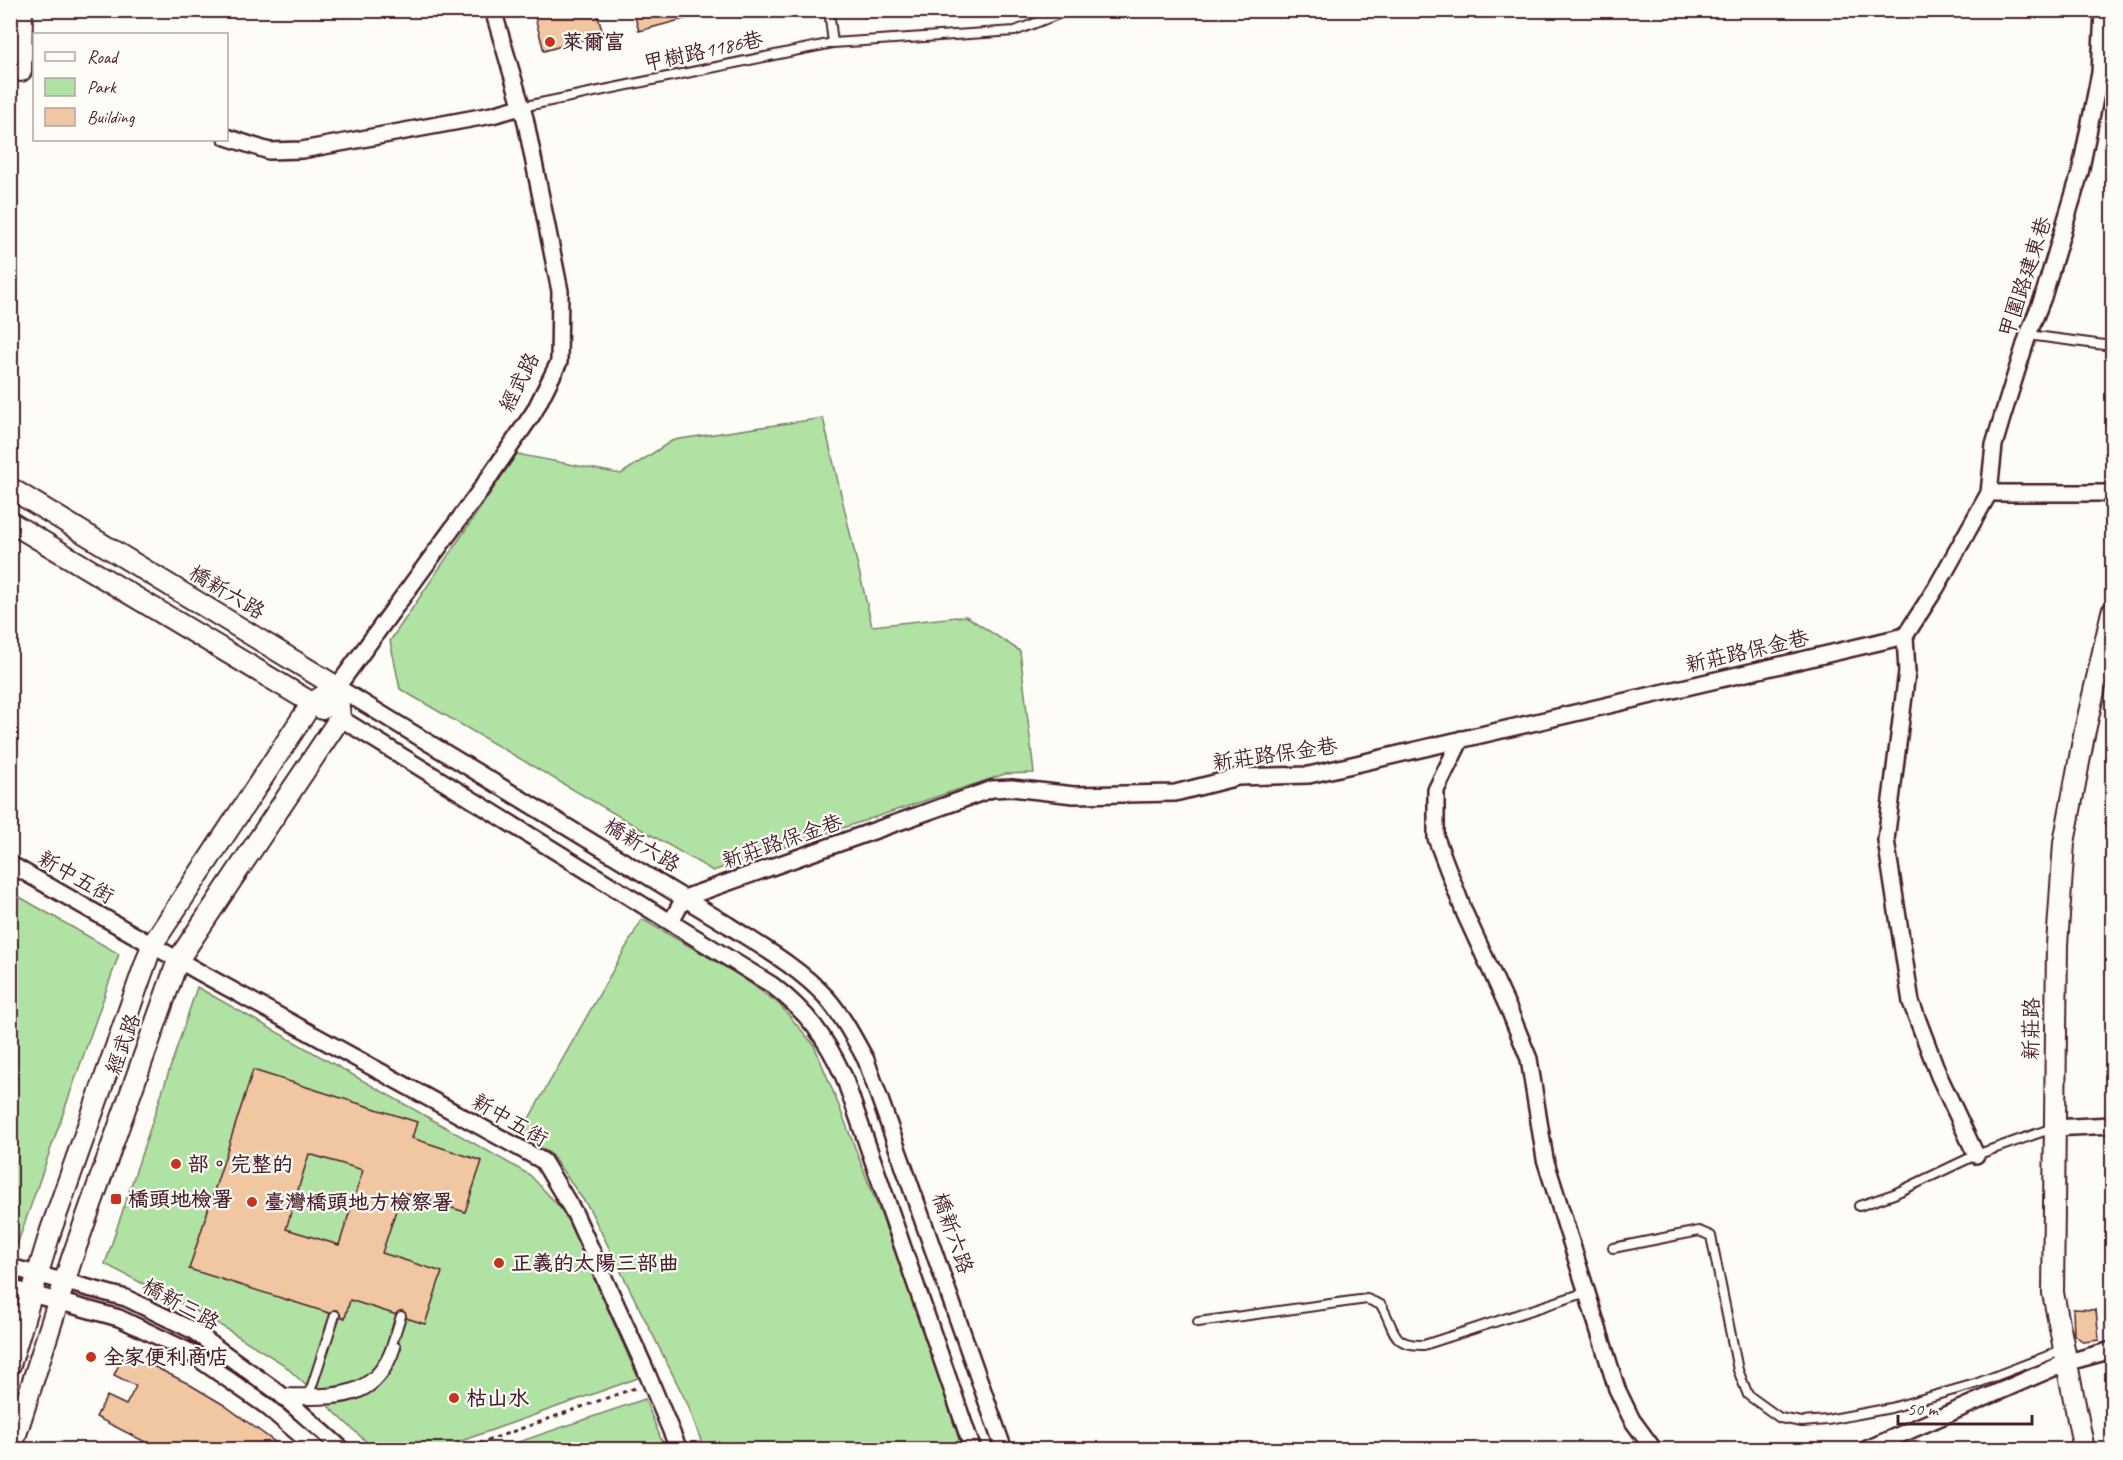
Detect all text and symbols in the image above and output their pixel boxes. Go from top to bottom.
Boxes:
street label: 甲樹路1186巷 [641,26,765,76]
place label: 萊爾富 [562,29,625,55]
legend [33,33,228,141]
marker: 萊爾富 [543,35,557,49]
text: Road [87,46,120,68]
text: Park [87,76,117,98]
text: Building [87,106,136,128]
street label: 甲圍路建東巷 [1993,213,2057,341]
street label: 經武路 [493,348,545,416]
street label: 橋新六路 [184,559,270,625]
street label: 新莊路保金巷 [1683,624,1811,678]
street label: 新莊路保金巷 [1211,732,1339,776]
street label: 新莊路保金巷 [718,808,846,874]
street label: 橋新六路 [599,812,685,878]
street label: 新中五街 [33,845,119,909]
street label: 新莊路 [2017,997,2045,1061]
street label: 經武路 [100,1010,146,1078]
street label: 新中五街 [467,1088,553,1152]
place label: 部。完整的 [188,1151,293,1177]
marker: 部。完整的 [169,1157,183,1171]
place label: 橋頭地檢署 [128,1186,233,1212]
place label: 臺灣橋頭地方檢察署 [264,1189,453,1215]
street label: 橋新六路 [927,1189,979,1277]
marker: 橋頭地檢署 [109,1192,123,1206]
marker: 臺灣橋頭地方檢察署 [245,1195,259,1209]
place label: 正義的太陽三部曲 [511,1250,679,1276]
marker: 正義的太陽三部曲 [492,1256,506,1270]
street label: 橋新三路 [138,1272,224,1336]
place label: 全家便利商店 [103,1344,229,1370]
marker: 全家便利商店 [84,1350,98,1364]
place label: 枯山水 [466,1385,529,1411]
scale bar [1898,1388,2032,1426]
marker: 枯山水 [447,1391,461,1405]
text: 50 m [1907,1398,1940,1420]

